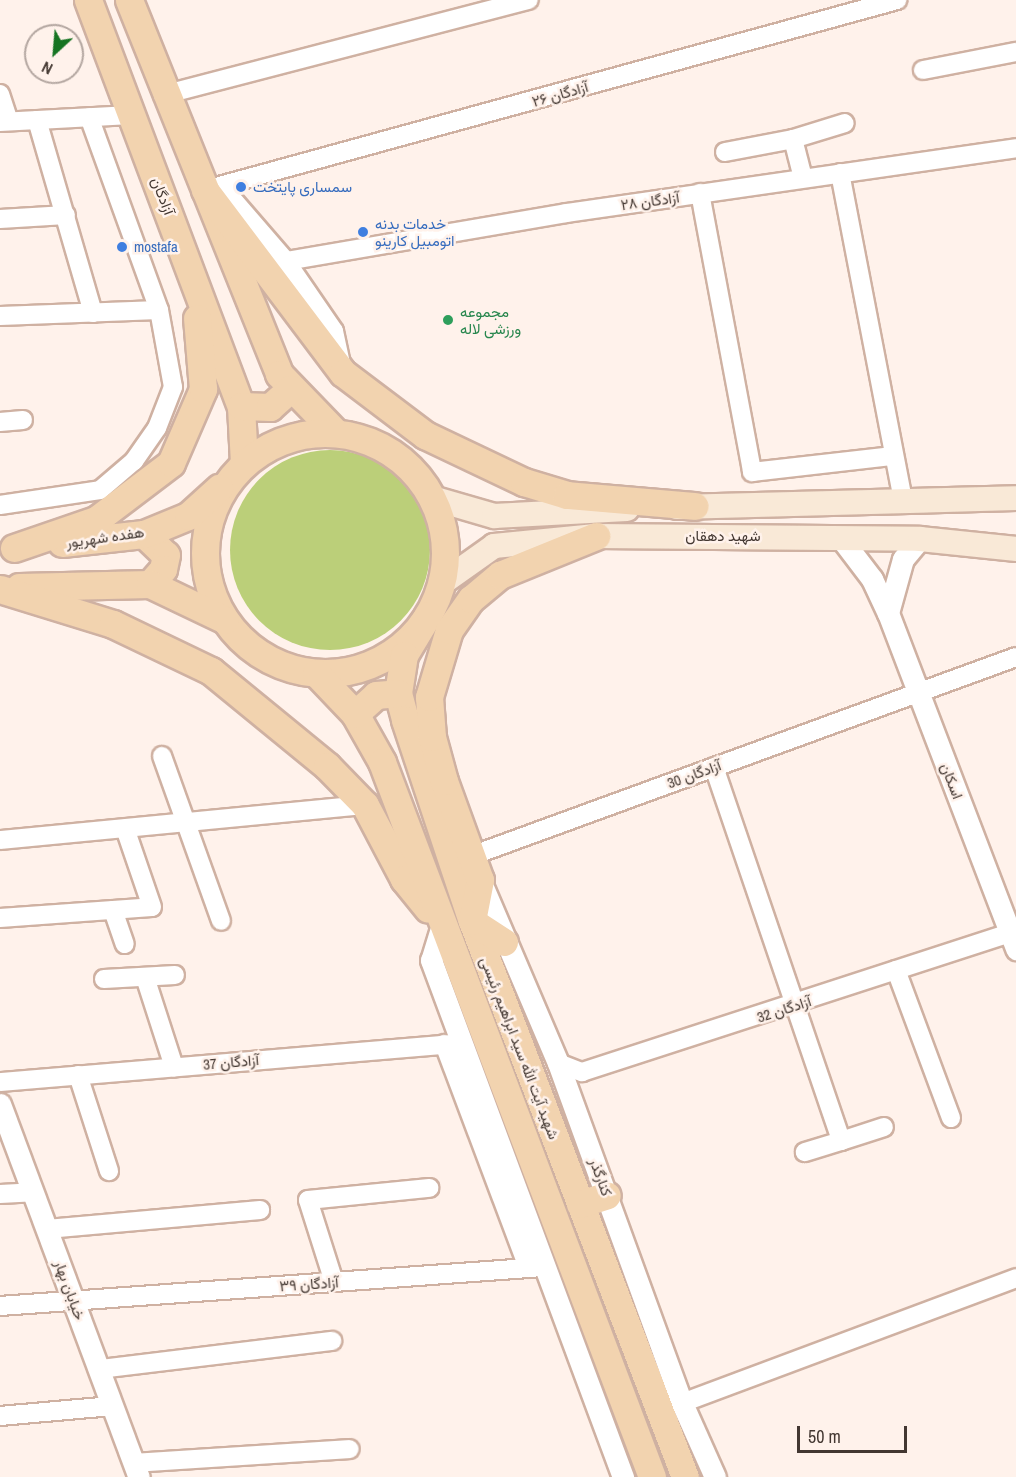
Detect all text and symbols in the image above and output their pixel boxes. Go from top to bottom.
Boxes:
north arrow [24,24,84,84]
text: N [38,56,56,80]
street label: ۲۶ آزادگان [530,77,590,111]
street label: آزادگان [148,175,178,217]
place label: سمساری پایتخت [253,178,352,196]
marker: سمساری پایتخت [234,180,248,194]
street label: ۲۸ آزادگان [620,188,680,214]
place label: خدمات بدنه اتومبیل کارینو [375,214,454,249]
marker: خدمات بدنه اتومبیل کارینو [356,225,370,239]
place label: mostafa [134,238,178,256]
marker: mostafa [115,240,129,254]
place label: مجموعه ورزشی لاله [460,302,521,337]
marker: مجموعه ورزشی لاله [441,313,455,327]
street label: هفده شهریور [65,523,145,551]
street label: شهید دهقان [685,527,761,545]
street label: آزادگان 30 [665,756,723,792]
street label: اسکان [937,760,967,802]
street label: شهید آیت الله سید ابراهیم رئیسی [477,954,563,1142]
street label: آزادگان 32 [755,992,813,1026]
street label: آزادگان 37 [202,1051,260,1073]
street label: کنارگذر [586,1156,616,1198]
street label: خیابان بهار [51,1258,89,1322]
street label: آزادگان ۳۹ [279,1273,339,1295]
scale bar [800,1414,910,1452]
text: 50 m [808,1424,841,1449]

